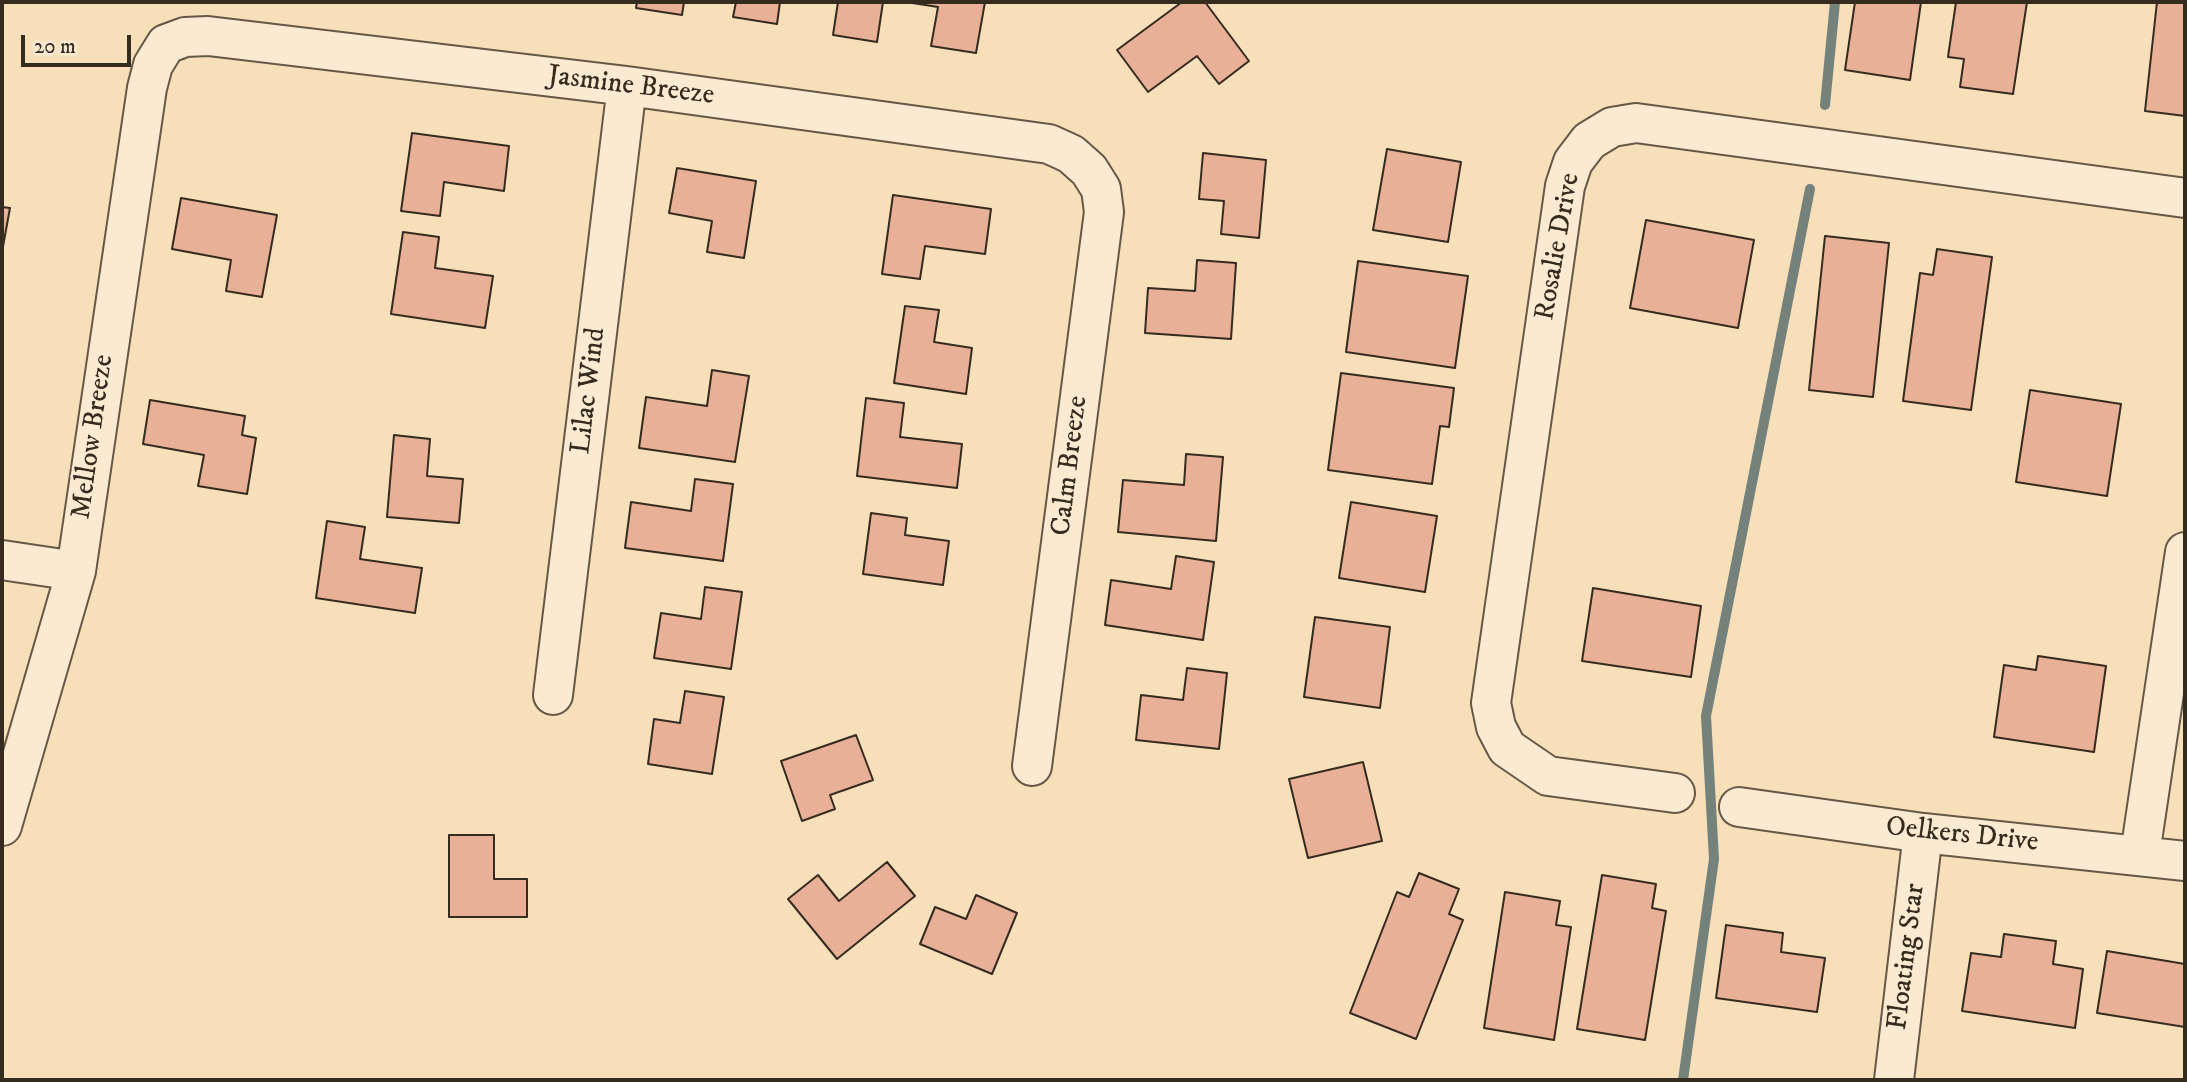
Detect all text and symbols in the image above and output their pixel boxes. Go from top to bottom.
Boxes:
scale bar [24,21,135,65]
text: 20 m [34,34,76,60]
street label: Jasmine Breeze [546,60,716,114]
street label: Rosalie Drive [1530,171,1588,323]
street label: Lilac Wind [566,326,614,456]
street label: Mellow Breeze [66,353,122,521]
street label: Calm Breeze [1046,394,1096,538]
street label: Oelkers Drive [1884,811,2040,861]
street label: Floating Star [1882,882,1934,1032]

